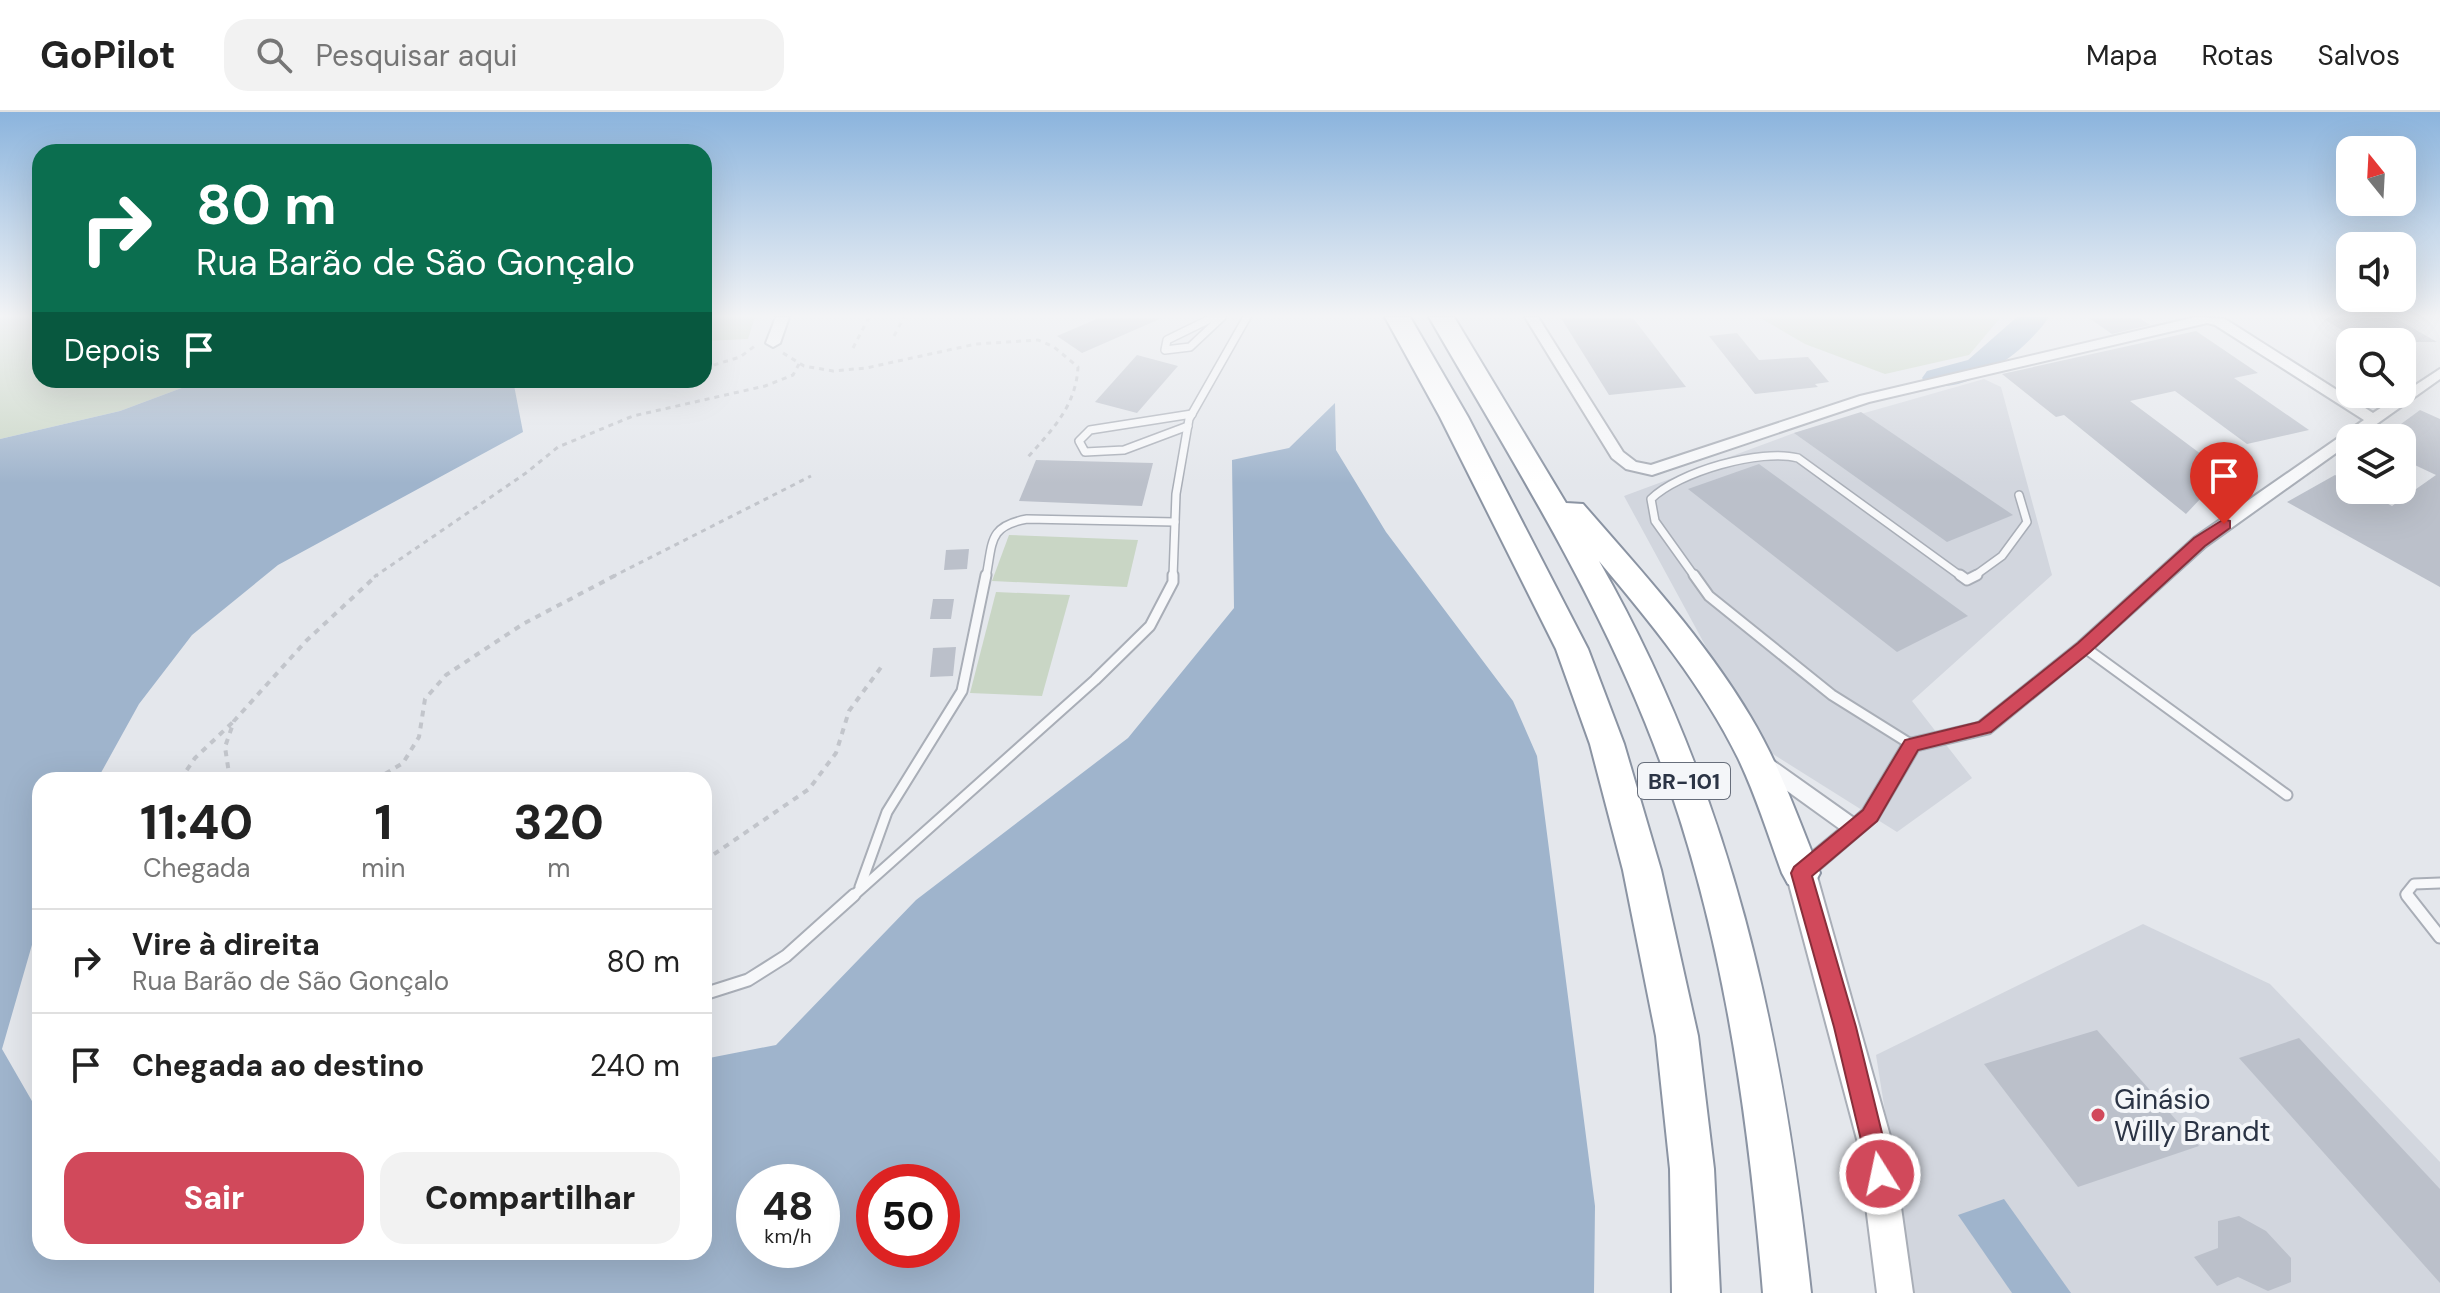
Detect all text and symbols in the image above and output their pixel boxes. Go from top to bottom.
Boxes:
search box [224,19,784,91]
text: GoPilot [40,30,176,80]
icon: search [252,33,296,77]
text: Pesquisar aqui [316,36,517,75]
text: Mapa [2086,37,2157,74]
text: Rotas [2201,37,2274,74]
text: Salvos [2318,37,2400,74]
north arrow [2336,136,2416,216]
map controls [2336,136,2416,504]
text: 80 m [196,168,337,241]
icon: right [64,176,168,280]
button: sound [2336,232,2416,312]
text: Rua Barão de São Gonçalo [196,239,635,286]
icon: arrive [177,328,221,372]
button: search [2336,328,2416,408]
text: Depois [64,331,161,370]
button: layers [2336,424,2416,504]
pin [2190,442,2258,524]
icon: arrive [2202,454,2246,498]
road number: BR-101 [1638,763,1730,799]
text: 11:40 [140,791,253,854]
text: 1 [375,791,392,854]
text: 320 [514,791,604,854]
text: Chegada [143,851,250,885]
text: min [361,851,406,885]
text: m [547,851,570,885]
text: Vire à direita [132,925,320,964]
icon: right [64,939,108,983]
text: 80 m [607,942,680,981]
text: Rua Barão de São Gonçalo [132,964,449,998]
icon: arrive [64,1043,108,1087]
text: Chegada ao destino [132,1046,424,1085]
text: 240 m [590,1046,680,1085]
place label: Ginásio Willy Brandt [2114,1081,2270,1150]
marker: Ginásio Willy Brandt [2089,1106,2107,1124]
position arrow [1838,1132,1922,1216]
button: Sair [64,1152,364,1244]
button: Compartilhar [380,1152,680,1244]
speed limit sign: 50 [856,1164,960,1268]
text: 48 [762,1180,814,1232]
text: km/h [764,1223,812,1249]

